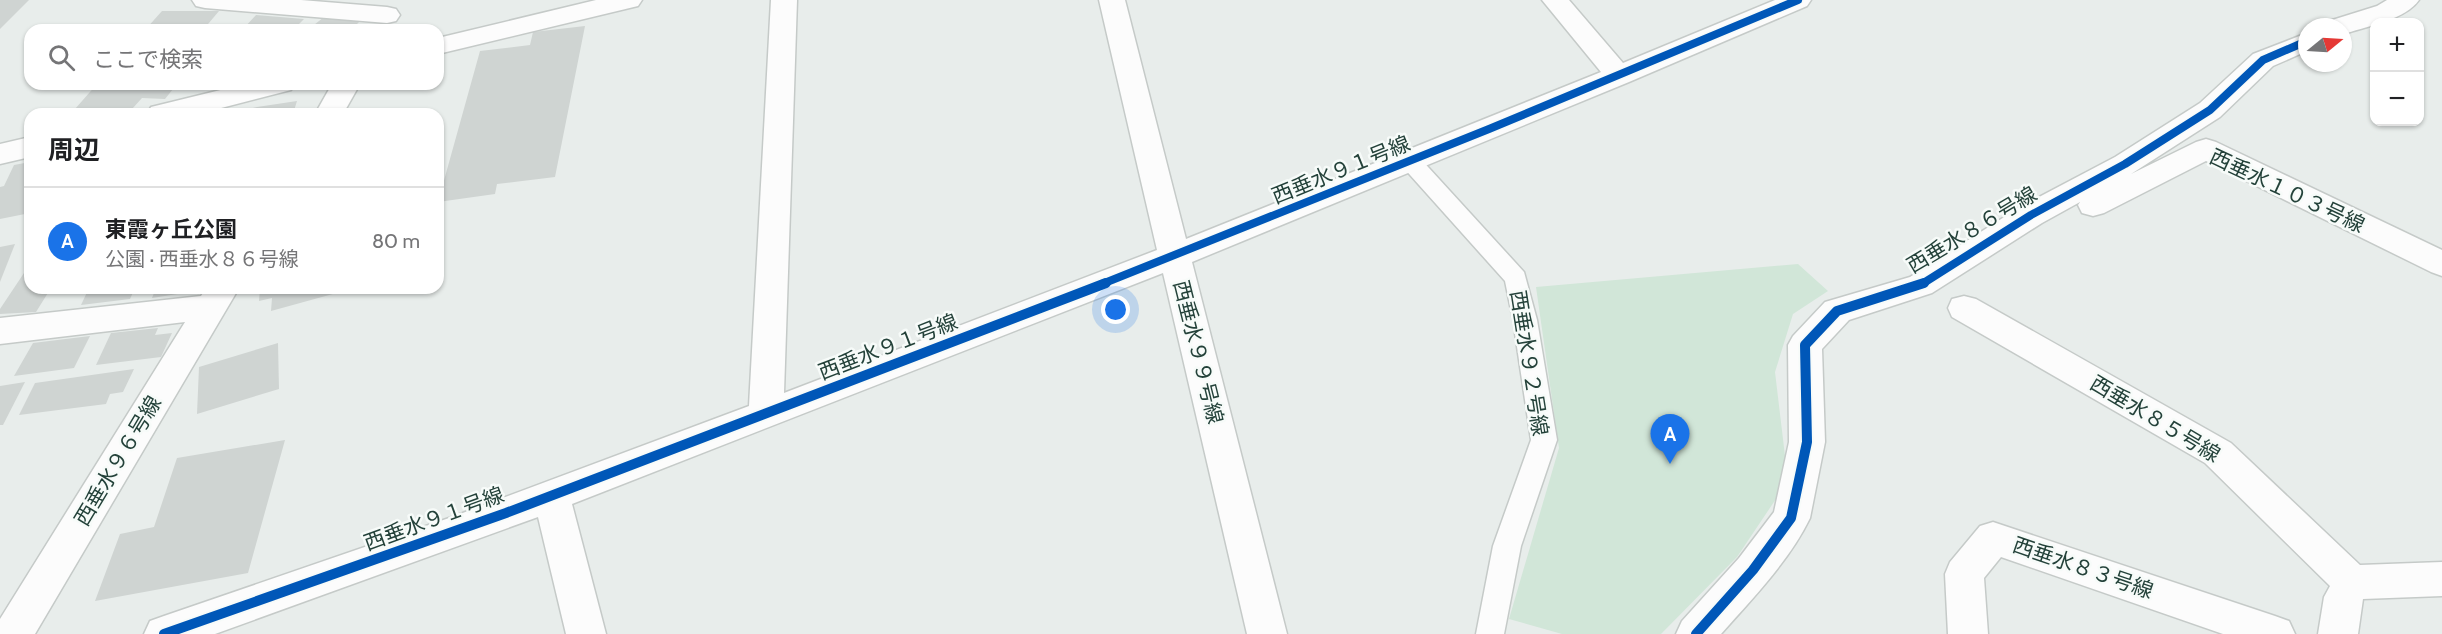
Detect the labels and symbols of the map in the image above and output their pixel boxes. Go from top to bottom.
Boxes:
north arrow [2298,18,2352,72]
street label: 西垂水９１号線 [1268,130,1414,209]
street label: 西垂水１０３号線 [2206,144,2369,237]
street label: 西垂水８６号線 [1902,181,2041,278]
street label: 西垂水９９号線 [1169,278,1228,426]
street label: 西垂水９２号線 [1506,288,1553,437]
your location [1101,295,1130,324]
street label: 西垂水９１号線 [815,309,961,385]
street label: 西垂水８５号線 [2086,370,2225,467]
street label: 西垂水９６号線 [69,391,166,530]
pin: A [1650,414,1690,464]
street label: 西垂水９１号線 [360,482,507,555]
street label: 西垂水８３号線 [2010,532,2157,603]

